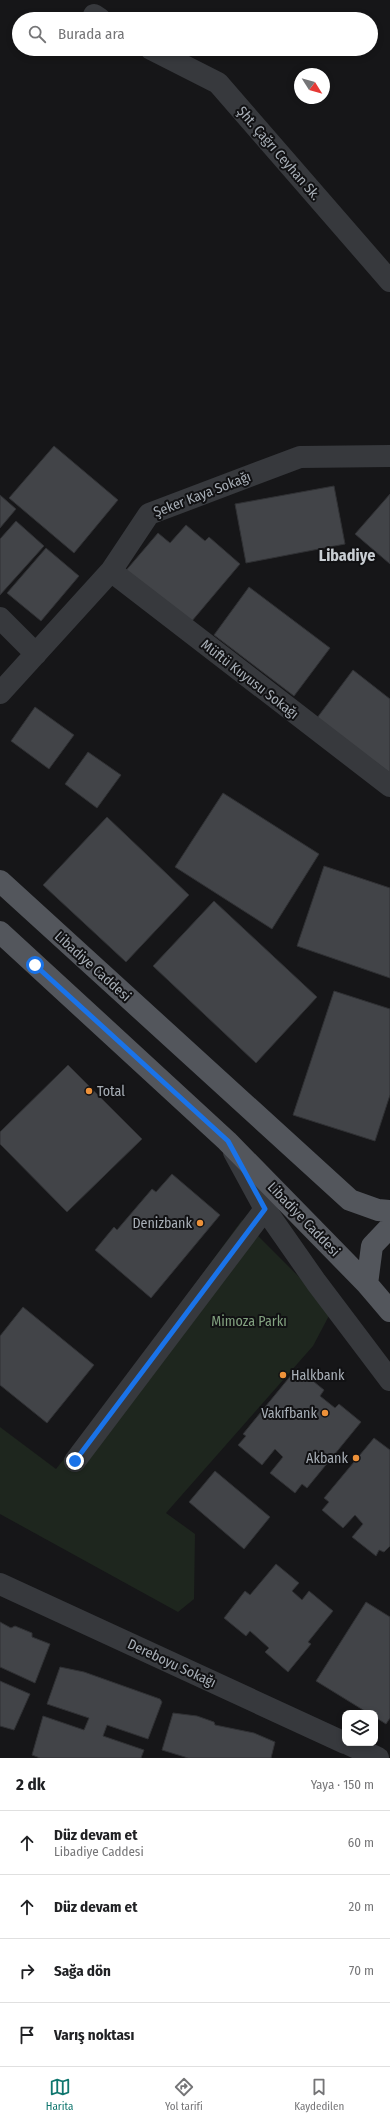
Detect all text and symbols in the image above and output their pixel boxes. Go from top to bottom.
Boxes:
search box [12,12,378,56]
icon: search [26,23,48,45]
text: Burada ara [58,25,125,43]
north arrow [294,68,330,104]
street label: Şht. Çağrı Ceyhan Sk. [233,103,324,204]
street label: Şeker Kaya Sokağı [151,468,253,521]
district label: Libadiye [319,546,375,565]
street label: Müftü Kuyusu Sokağı [198,636,302,723]
street label: Libadiye Caddesi [51,928,134,1005]
route start [26,956,44,974]
place label: Total [97,1083,125,1100]
marker: Total [84,1086,94,1096]
street label: Libadiye Caddesi [264,1179,343,1260]
place label: Denizbank [132,1215,192,1232]
marker: Denizbank [195,1218,205,1228]
park label: Mimoza Parkı [211,1313,287,1330]
place label: Halkbank [291,1367,345,1384]
marker: Halkbank [278,1370,288,1380]
place label: Vakıfbank [261,1405,317,1422]
marker: Vakıfbank [320,1408,330,1418]
place label: Akbank [306,1450,348,1467]
route end [66,1452,84,1470]
marker: Akbank [351,1453,361,1463]
street label: Dereboyu Sokağı [125,1636,219,1691]
map controls [342,1710,378,1746]
button: layers [342,1710,378,1746]
text: 2 dk [16,1774,45,1795]
text: Yaya · 150 m [311,1777,374,1792]
text: Düz devam et [54,1826,137,1844]
icon: ahead [16,1832,38,1854]
text: 60 m [348,1835,374,1850]
text: Libadiye Caddesi [54,1844,144,1859]
icon: ahead [16,1896,38,1918]
text: Düz devam et [54,1898,137,1916]
text: 20 m [348,1899,374,1914]
icon: right [16,1960,38,1982]
text: Sağa dön [54,1962,111,1980]
text: 70 m [349,1963,374,1978]
icon: arrive [16,2024,38,2046]
text: Varış noktası [54,2026,134,2044]
tab: Harita [46,2076,73,2113]
tab: Yol tarifi [165,2076,203,2113]
tab: Kaydedilen [294,2076,344,2113]

